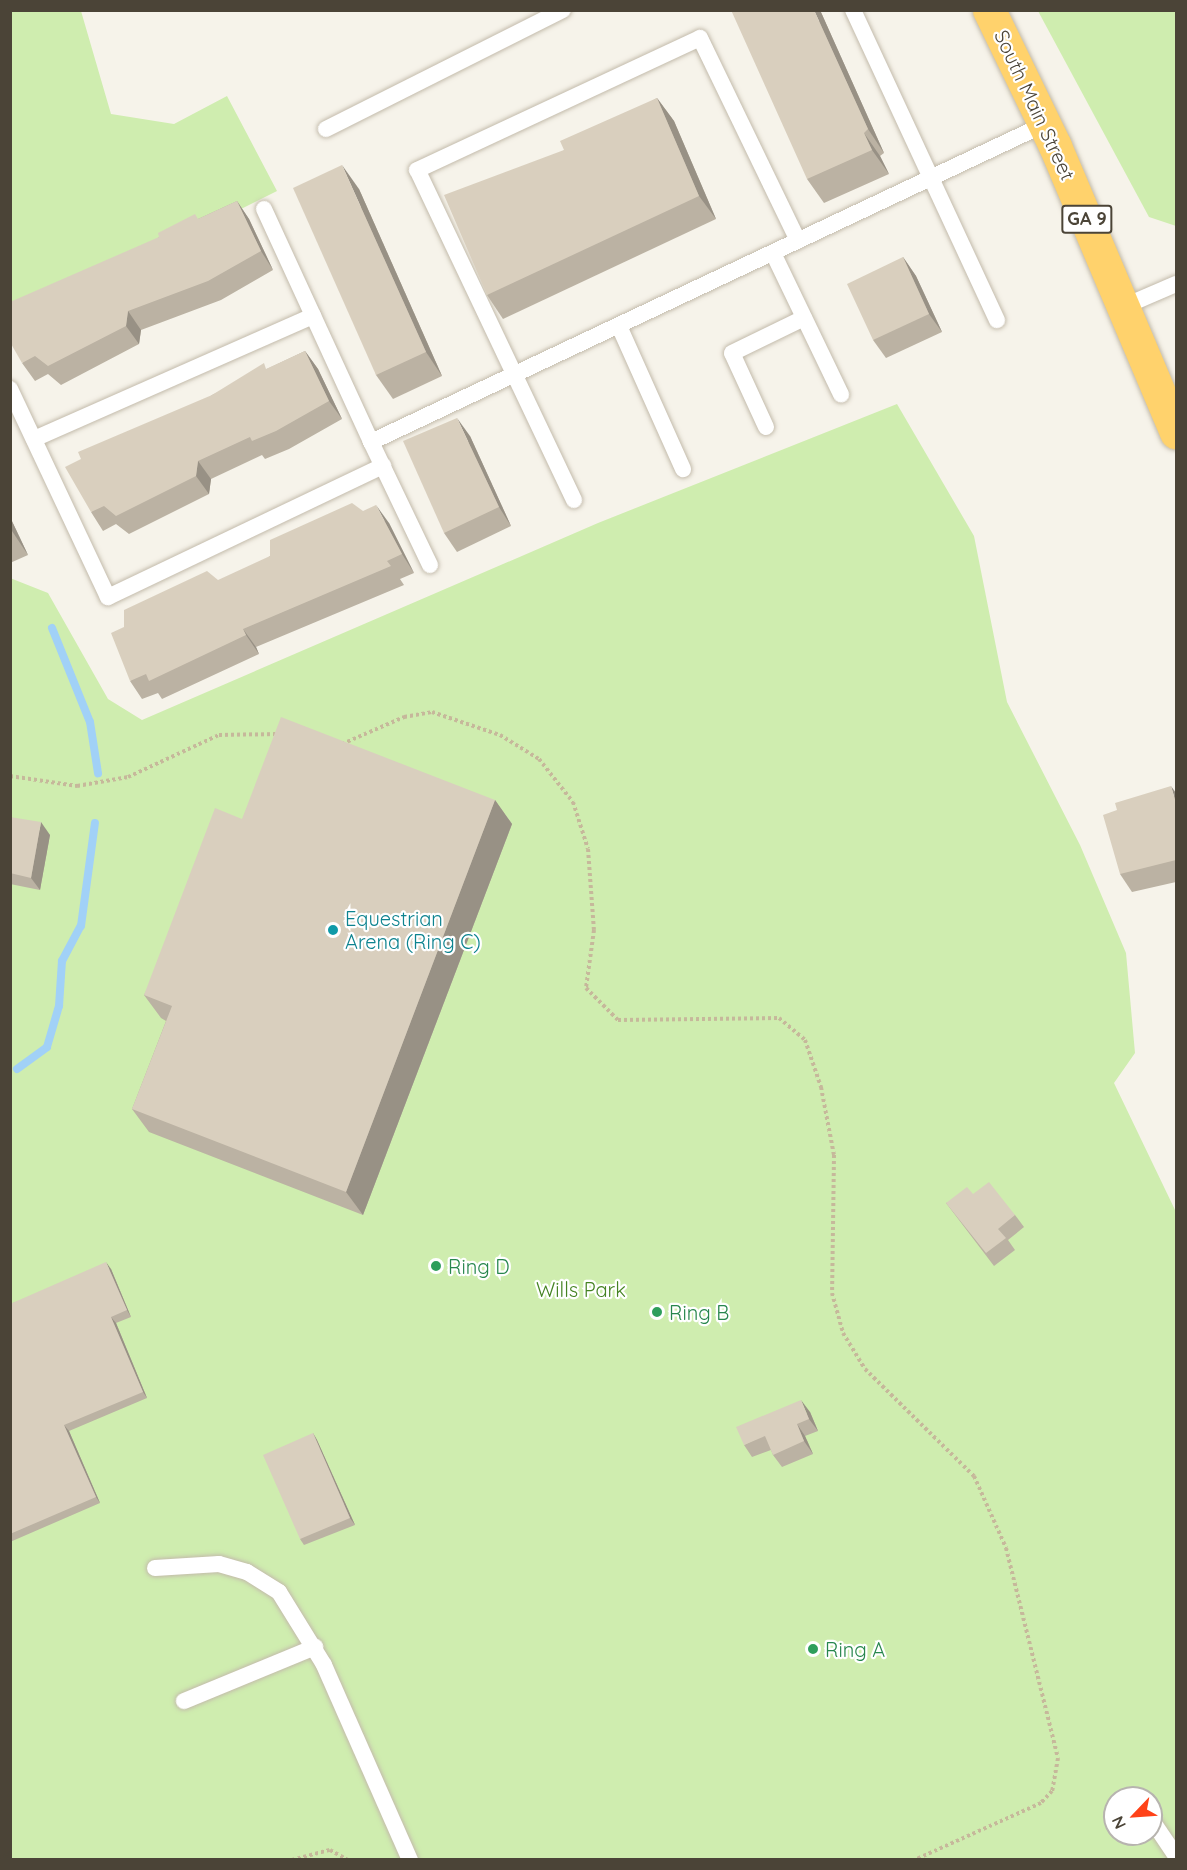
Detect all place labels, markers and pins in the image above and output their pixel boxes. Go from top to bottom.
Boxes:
place label: Equestrian Arena (Ring C) [345,906,481,953]
marker: Equestrian Arena (Ring C) [326,923,340,937]
place label: Ring D [448,1254,510,1278]
marker: Ring D [429,1259,443,1273]
place label: Ring B [669,1300,729,1324]
marker: Ring B [650,1305,664,1319]
place label: Ring A [825,1637,885,1661]
marker: Ring A [806,1642,820,1656]

